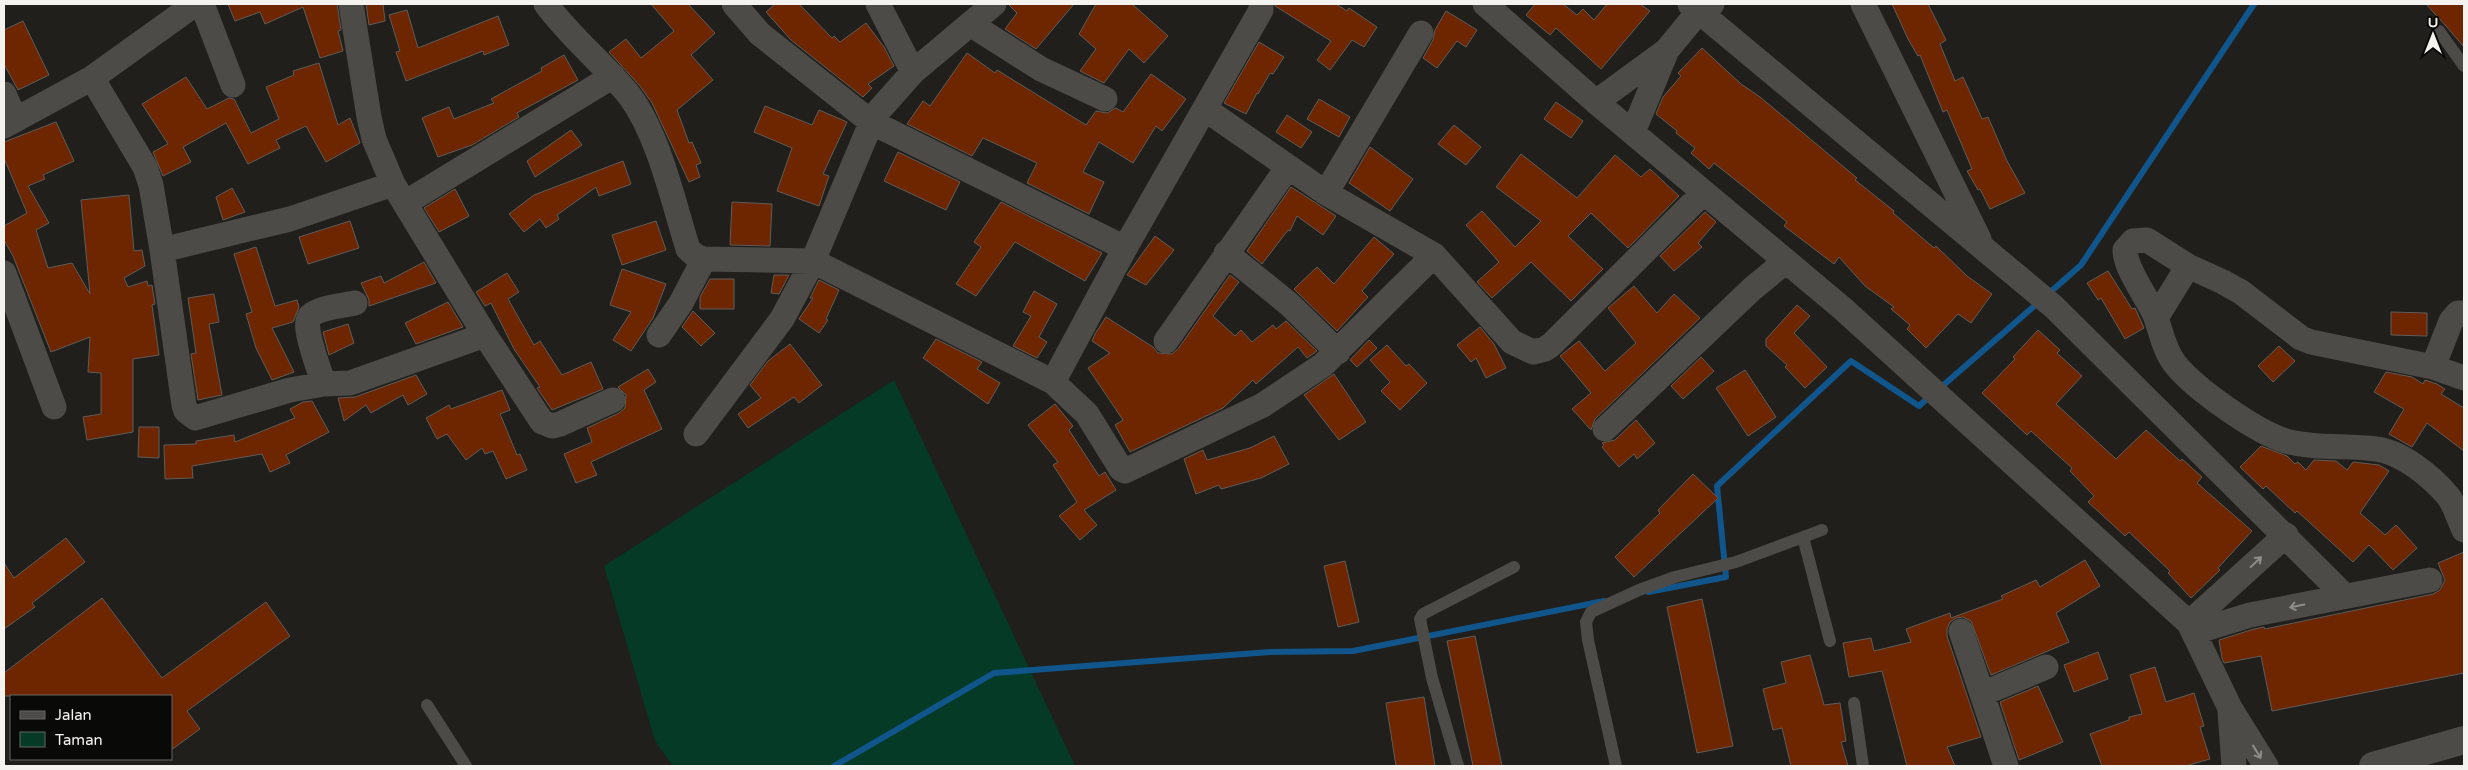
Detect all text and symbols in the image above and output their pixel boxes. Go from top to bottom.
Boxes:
north arrow [2408,10,2458,60]
text: U [2428,14,2438,31]
one-way arrow [2250,556,2263,568]
one-way arrow [2289,602,2305,611]
legend [10,695,172,760]
text: Jalan [55,706,92,724]
text: Taman [55,731,103,749]
one-way arrow [2253,745,2263,759]

